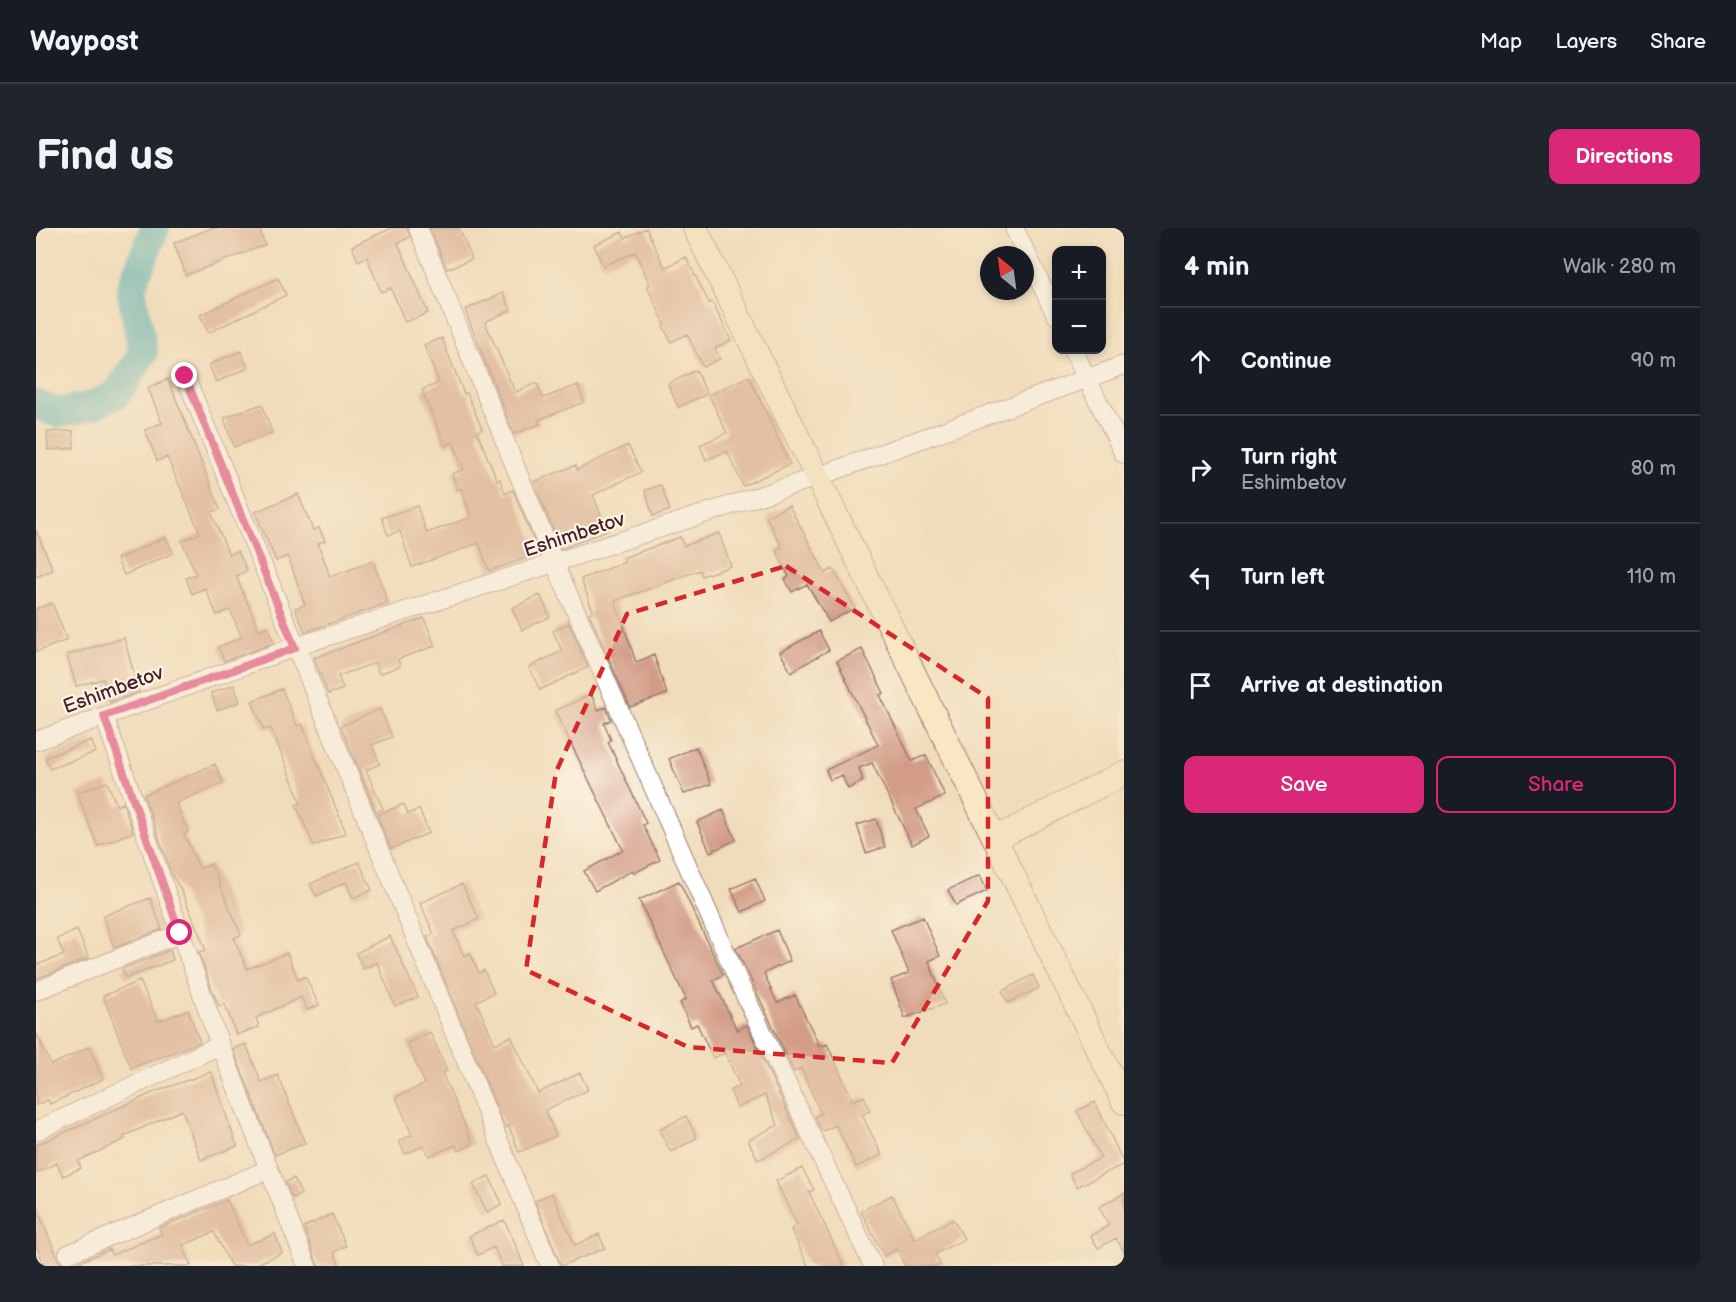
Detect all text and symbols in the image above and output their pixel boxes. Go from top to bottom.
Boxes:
text: Waypost [30,25,139,58]
text: Map [1480,29,1522,54]
text: Layers [1555,29,1617,54]
text: Share [1650,29,1706,54]
button: Directions [1549,129,1700,184]
text: Find us [36,131,174,182]
north arrow [980,246,1034,300]
map controls [1052,246,1106,354]
button: + [1052,246,1106,300]
text: 4 min [1184,252,1249,283]
text: Walk · 280 m [1563,255,1676,279]
button: − [1052,300,1106,354]
icon: ahead [1184,345,1217,378]
text: Continue [1241,348,1331,375]
text: 90 m [1631,349,1676,373]
route end [171,362,197,388]
text: Turn right [1241,444,1337,471]
icon: right [1184,453,1217,486]
text: 80 m [1631,457,1676,481]
text: Eshimbetov [1241,471,1346,495]
street label: Eshimbetov [521,507,628,563]
icon: left [1184,561,1217,594]
text: Turn left [1241,564,1325,591]
text: 110 m [1627,565,1676,589]
street label: Eshimbetov [60,661,167,719]
icon: arrive [1184,669,1217,702]
text: Arrive at destination [1241,672,1443,699]
button: Save [1184,756,1424,813]
button: Share [1436,756,1676,813]
route start [166,919,192,945]

